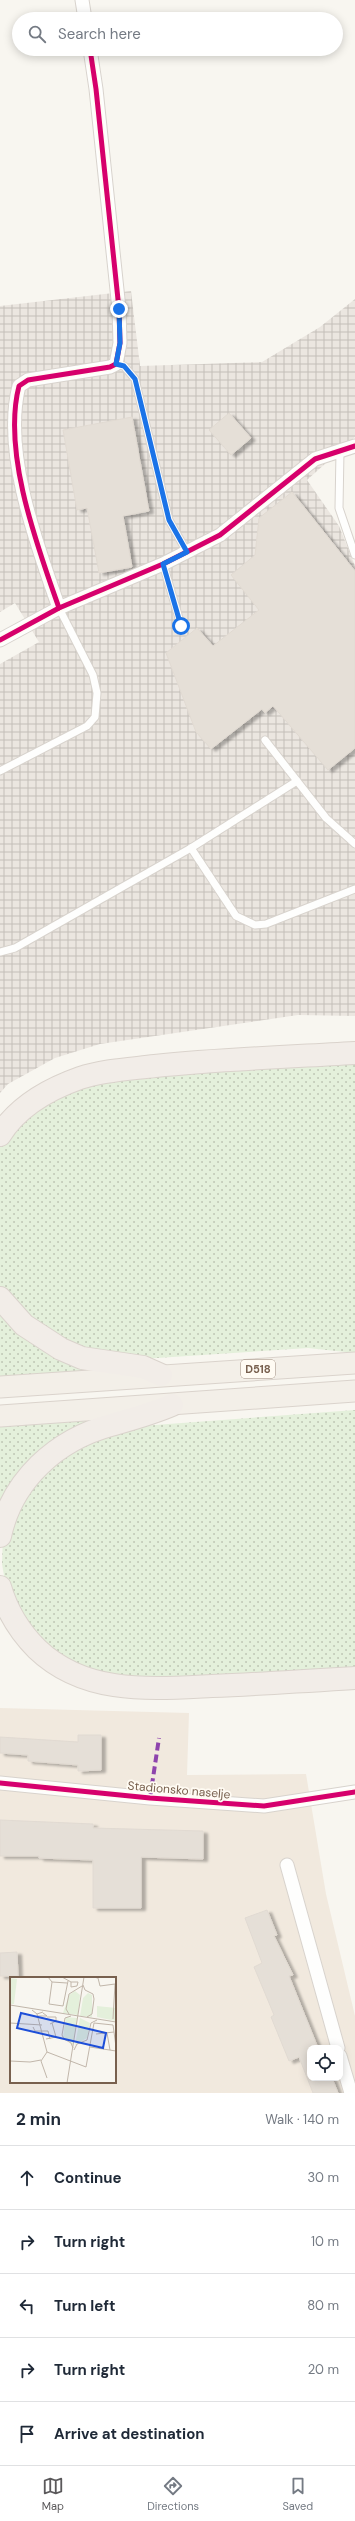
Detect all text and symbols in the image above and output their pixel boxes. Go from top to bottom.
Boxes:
search box [12,12,343,56]
icon: search [26,23,48,45]
text: Search here [58,24,141,44]
route end [110,300,128,318]
route start [172,617,190,635]
road number: D518 [241,1360,275,1378]
street label: Stadionsko naselje [127,1778,231,1802]
inset map [10,1977,116,2083]
map controls [307,2045,343,2081]
button: locate [307,2045,343,2081]
text: 2 min [16,2108,61,2130]
text: Walk · 140 m [265,2111,339,2128]
icon: ahead [16,2167,38,2189]
text: Continue [54,2168,122,2188]
text: 30 m [307,2169,339,2186]
icon: right [16,2231,38,2253]
text: Turn right [54,2232,125,2252]
text: 10 m [311,2233,339,2250]
icon: left [16,2295,38,2317]
text: Turn left [54,2296,115,2316]
text: 80 m [307,2297,339,2314]
icon: right [16,2359,38,2381]
text: Turn right [54,2360,125,2380]
text: 20 m [308,2361,339,2378]
icon: arrive [16,2423,38,2445]
text: Arrive at destination [54,2424,205,2444]
tab: Map [42,2475,64,2513]
tab: Directions [147,2475,199,2513]
tab: Saved [282,2475,313,2513]

